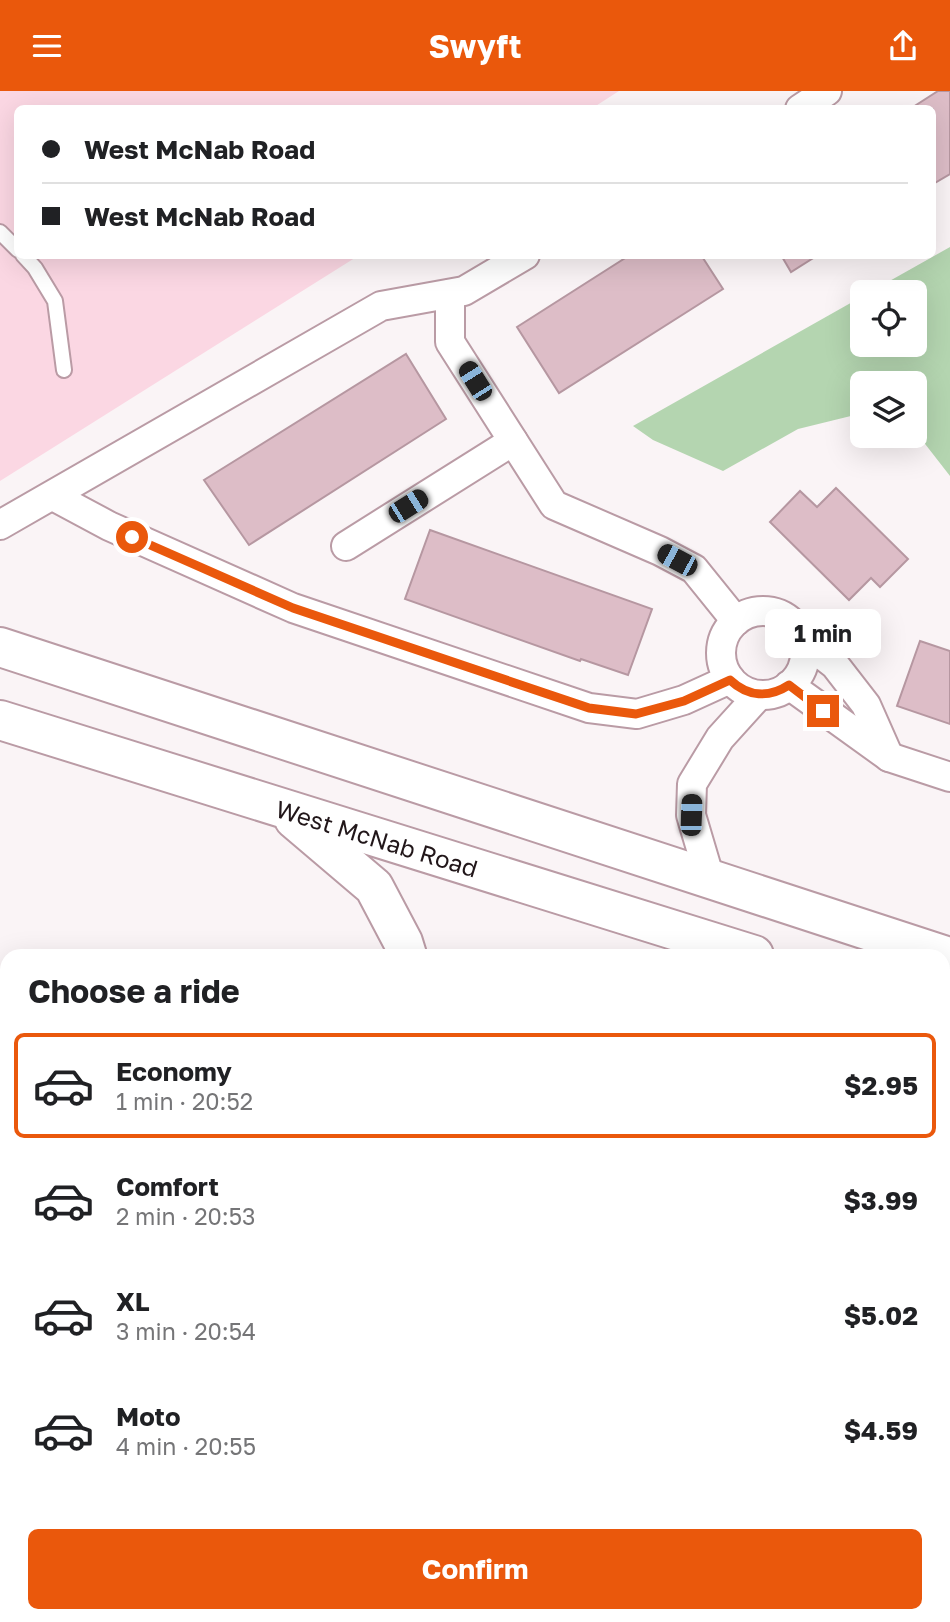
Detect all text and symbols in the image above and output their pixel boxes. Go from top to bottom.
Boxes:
icon: menu [28,27,66,65]
text: Swyft [429,27,521,65]
icon: share [884,27,922,65]
text: West McNab Road [84,134,315,165]
text: West McNab Road [84,201,315,232]
map controls [850,280,927,448]
button: locate [850,280,927,357]
car [455,358,496,404]
button: layers [850,371,927,448]
car [385,486,432,526]
route start [116,521,148,553]
car [654,541,701,579]
callout: 1 min [765,609,881,659]
text: 1 min [794,619,852,647]
route end [807,695,839,727]
street label: West McNab Road [273,794,481,882]
car [680,794,703,836]
text: Choose a ride [28,972,240,1010]
icon: car [32,1054,95,1117]
text: Economy [116,1056,232,1087]
text: $2.95 [844,1070,918,1101]
text: 1 min · 20:52 [116,1087,253,1115]
icon: car [32,1169,95,1232]
text: Comfort [116,1171,219,1202]
text: $3.99 [843,1185,918,1216]
text: 2 min · 20:53 [116,1202,255,1230]
icon: car [32,1284,95,1347]
text: XL [116,1286,150,1317]
text: $5.02 [844,1300,918,1331]
text: 3 min · 20:54 [116,1317,256,1345]
icon: car [32,1399,95,1462]
text: Moto [116,1401,181,1432]
text: $4.59 [844,1415,918,1446]
text: 4 min · 20:55 [116,1432,256,1460]
button: Confirm [28,1529,922,1609]

